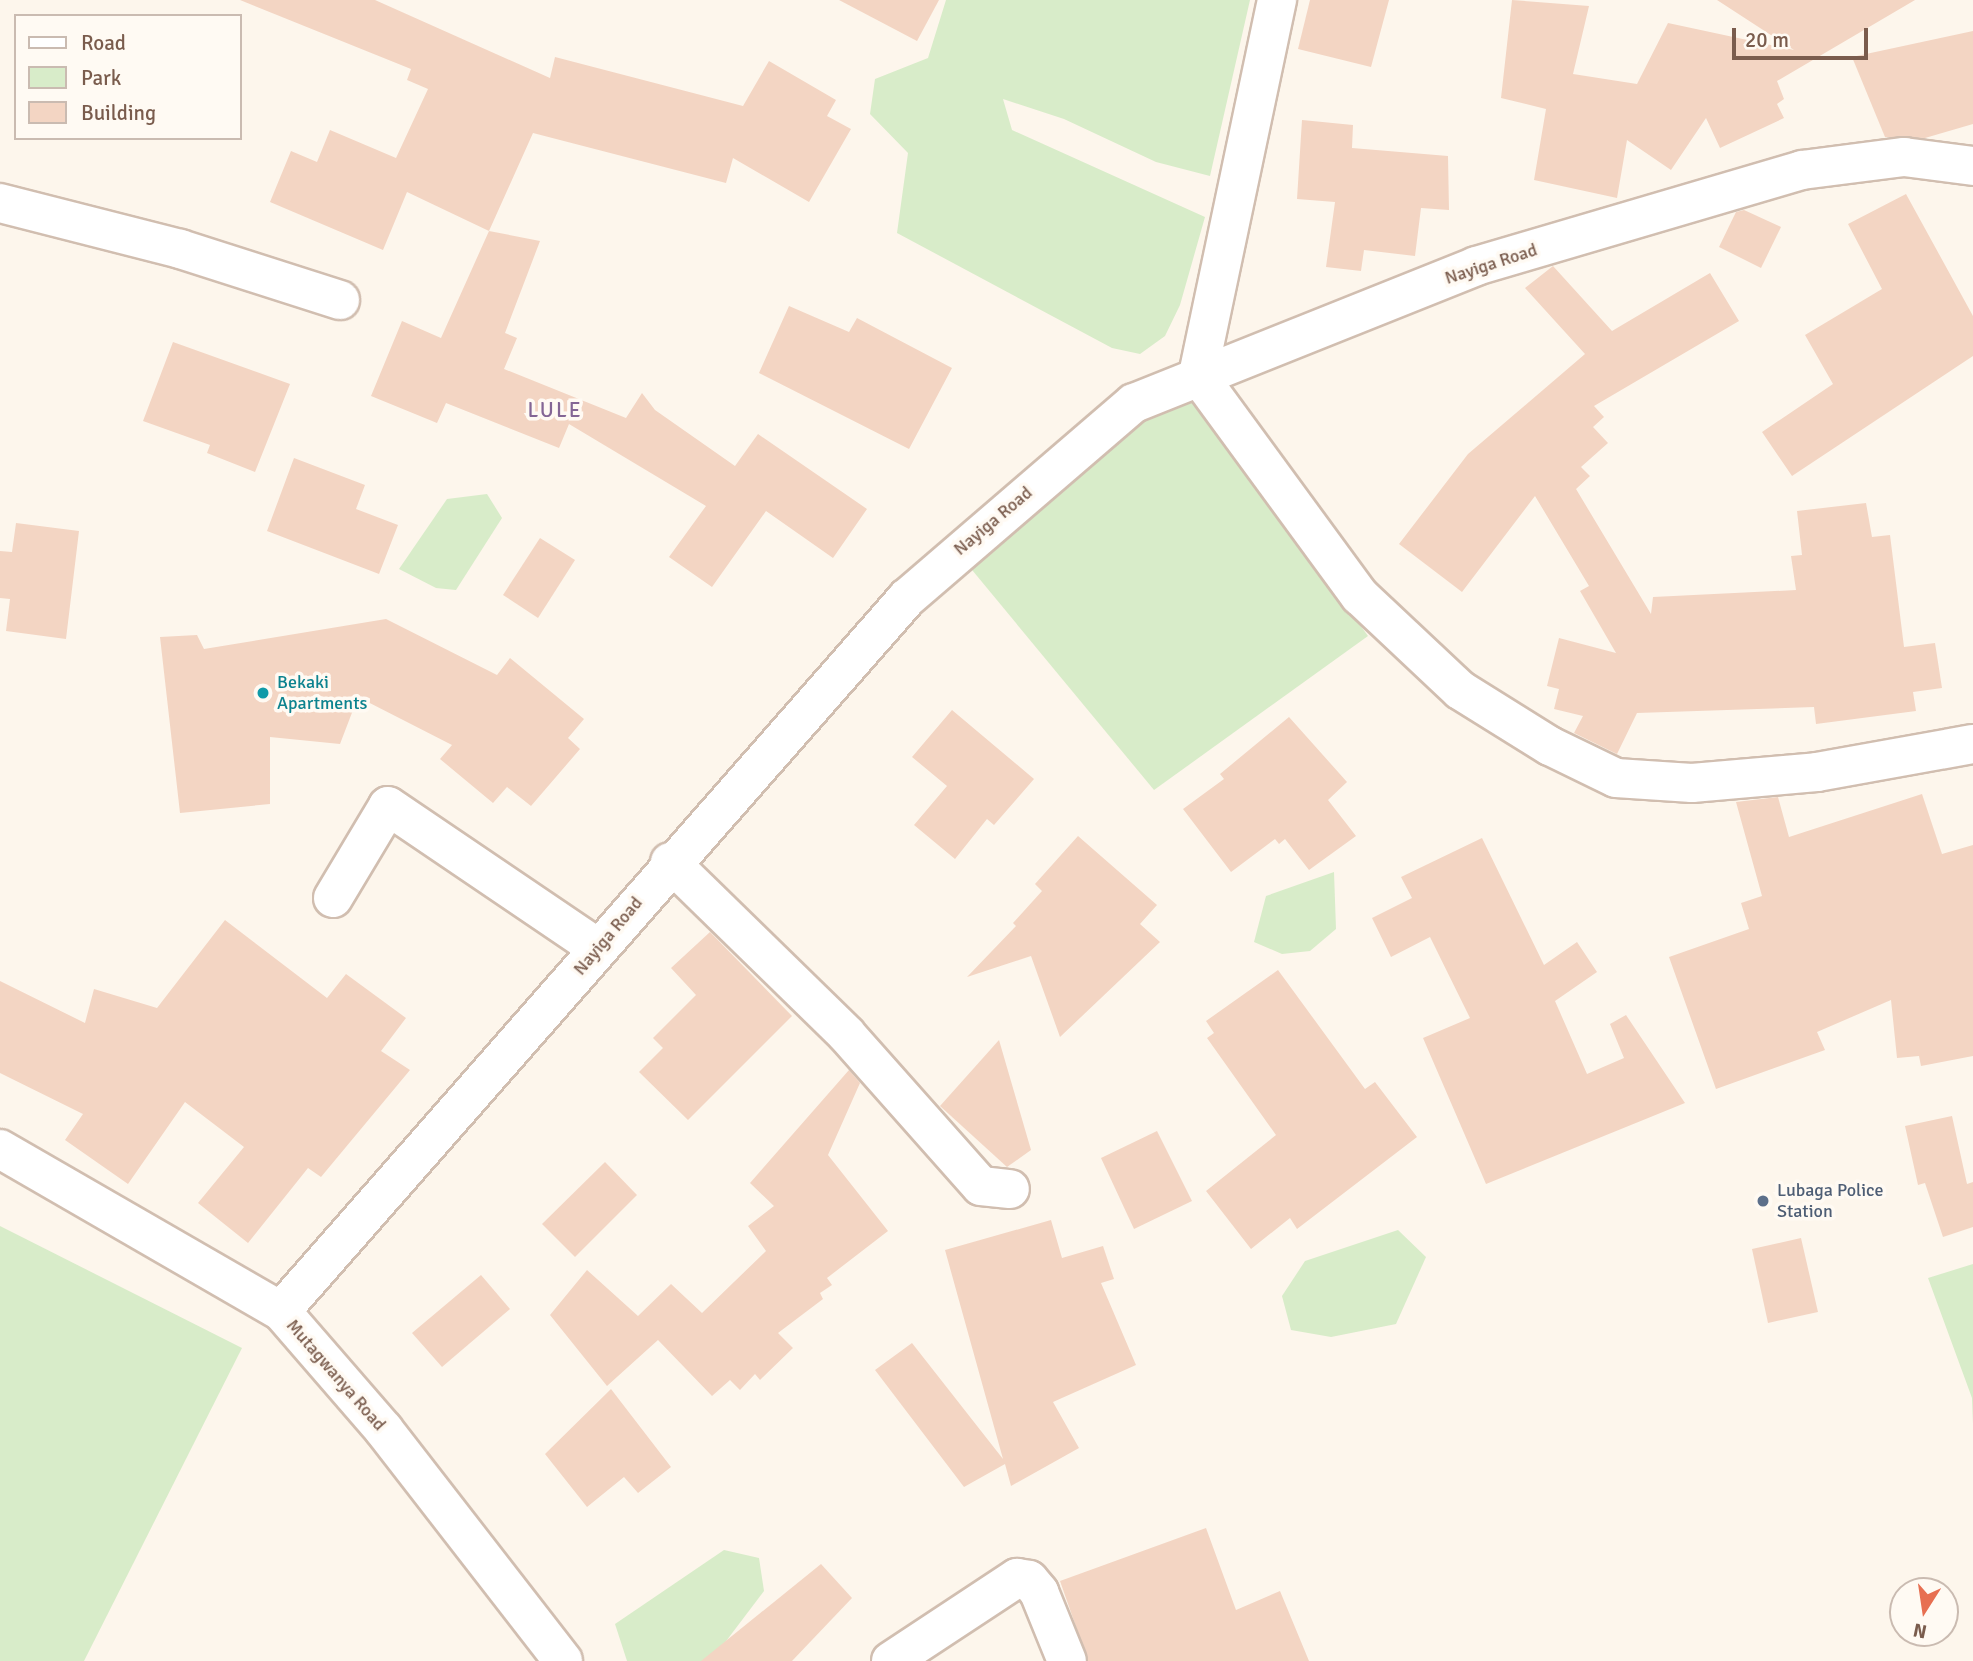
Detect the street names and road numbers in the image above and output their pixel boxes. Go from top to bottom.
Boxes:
street label: Nayiga Road [1442,239,1540,289]
street label: Nayiga Road [949,482,1037,560]
street label: Nayiga Road [569,892,647,980]
street label: Mutagwanya Road [282,1315,390,1435]

